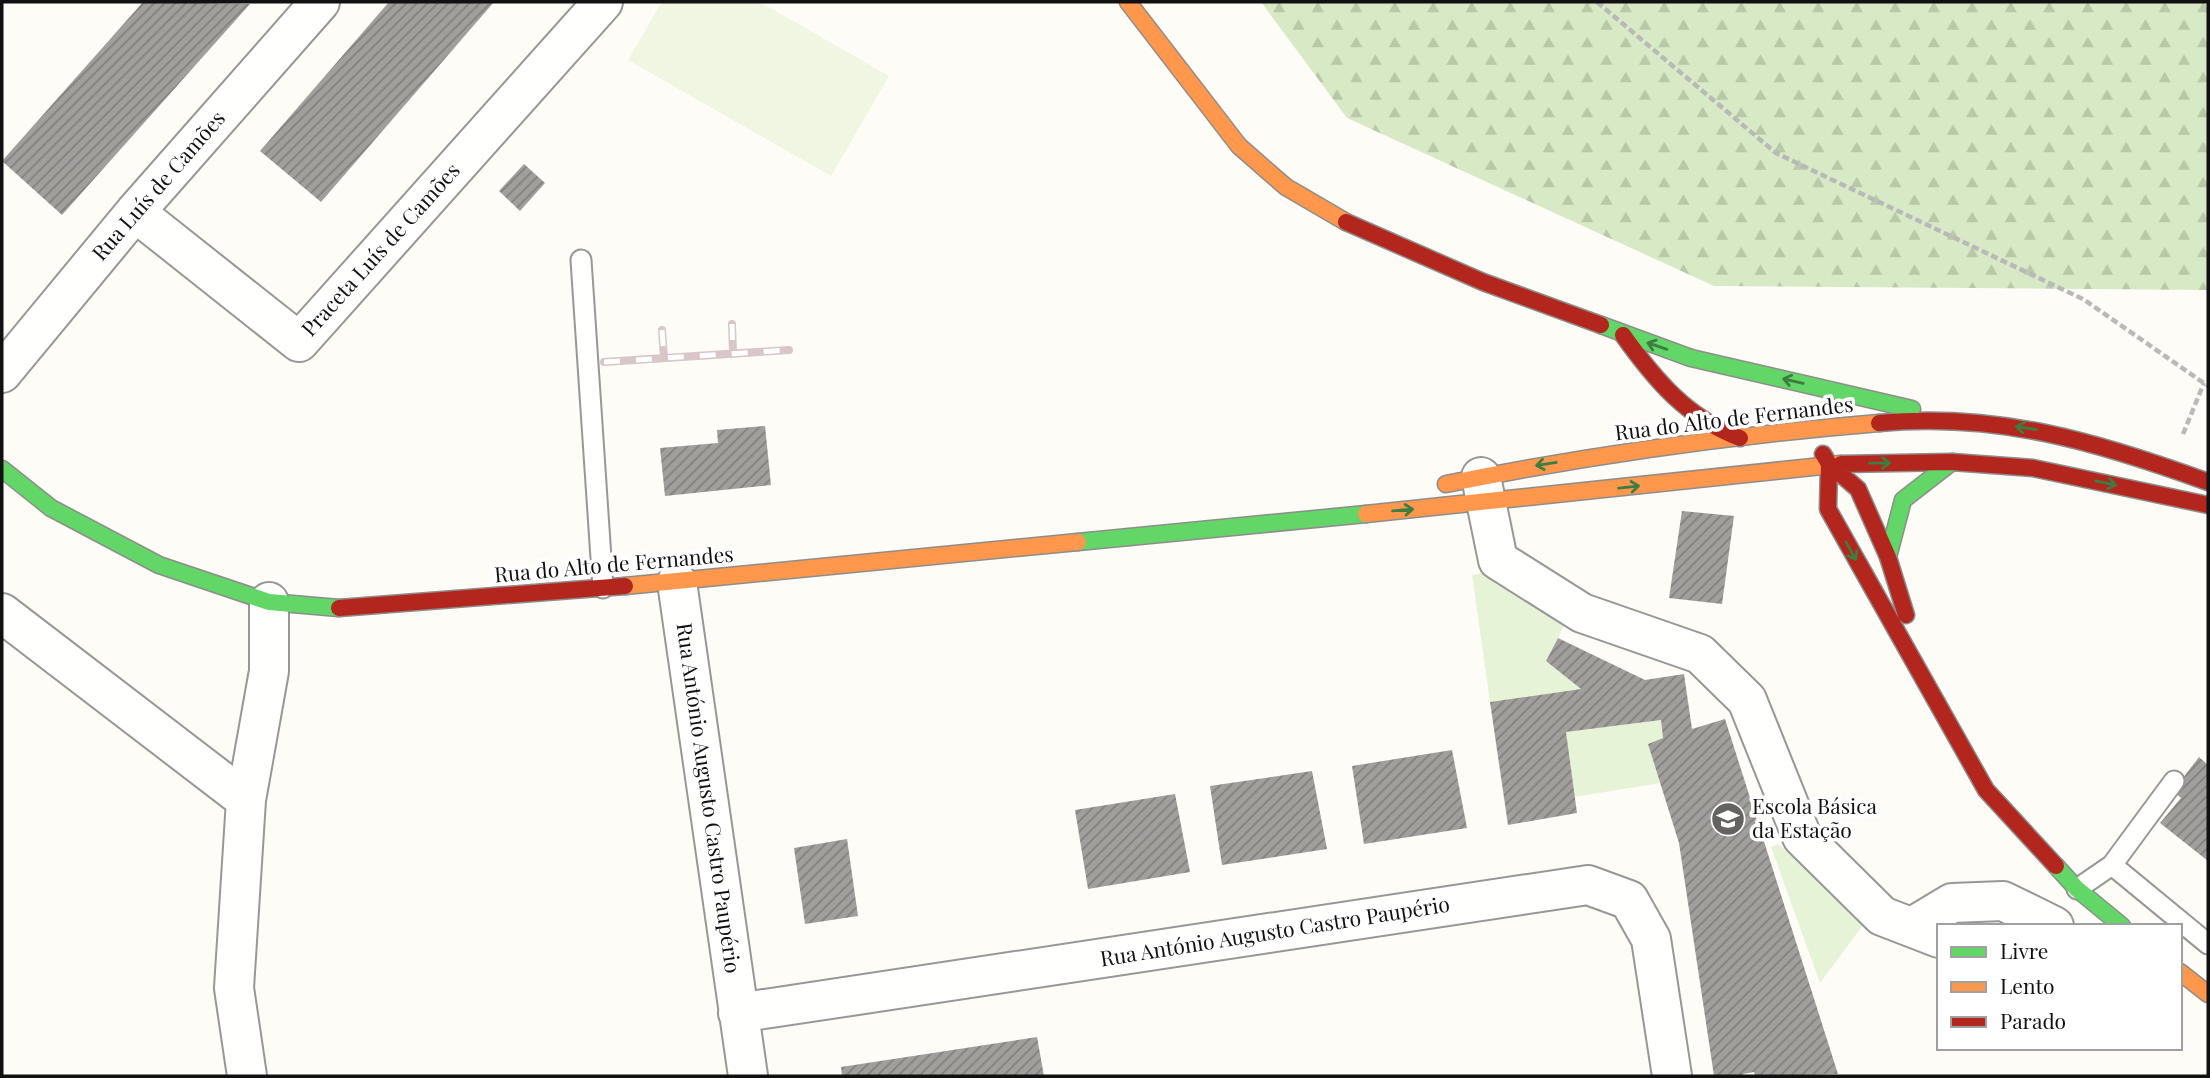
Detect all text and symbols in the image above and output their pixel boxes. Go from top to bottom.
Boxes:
street label: Rua Luís de Camões [85,104,230,265]
street label: Praceta Luís de Camões [294,156,465,341]
one-way arrow [1647,339,1669,351]
one-way arrow [1782,374,1805,388]
street label: Rua do Alto de Fernandes [1613,388,1855,446]
one-way arrow [2015,421,2038,434]
one-way arrow [1868,456,1891,470]
one-way arrow [1535,458,1558,471]
one-way arrow [2094,477,2117,491]
one-way arrow [1617,480,1640,493]
one-way arrow [1391,503,1414,516]
street label: Rua do Alto de Fernandes [493,539,735,587]
one-way arrow [1844,540,1858,560]
street label: Rua António Augusto Castro Paupério [672,621,748,975]
place label: Escola Básica da Estação [1752,791,1877,843]
school or university icon: Escola Básica da Estação [1709,800,1747,838]
street label: Rua António Augusto Castro Paupério [1098,889,1452,972]
legend [1937,924,2182,1050]
text: Livre [2000,936,2048,964]
text: Lento [2000,971,2054,999]
text: Parado [2000,1006,2066,1034]

